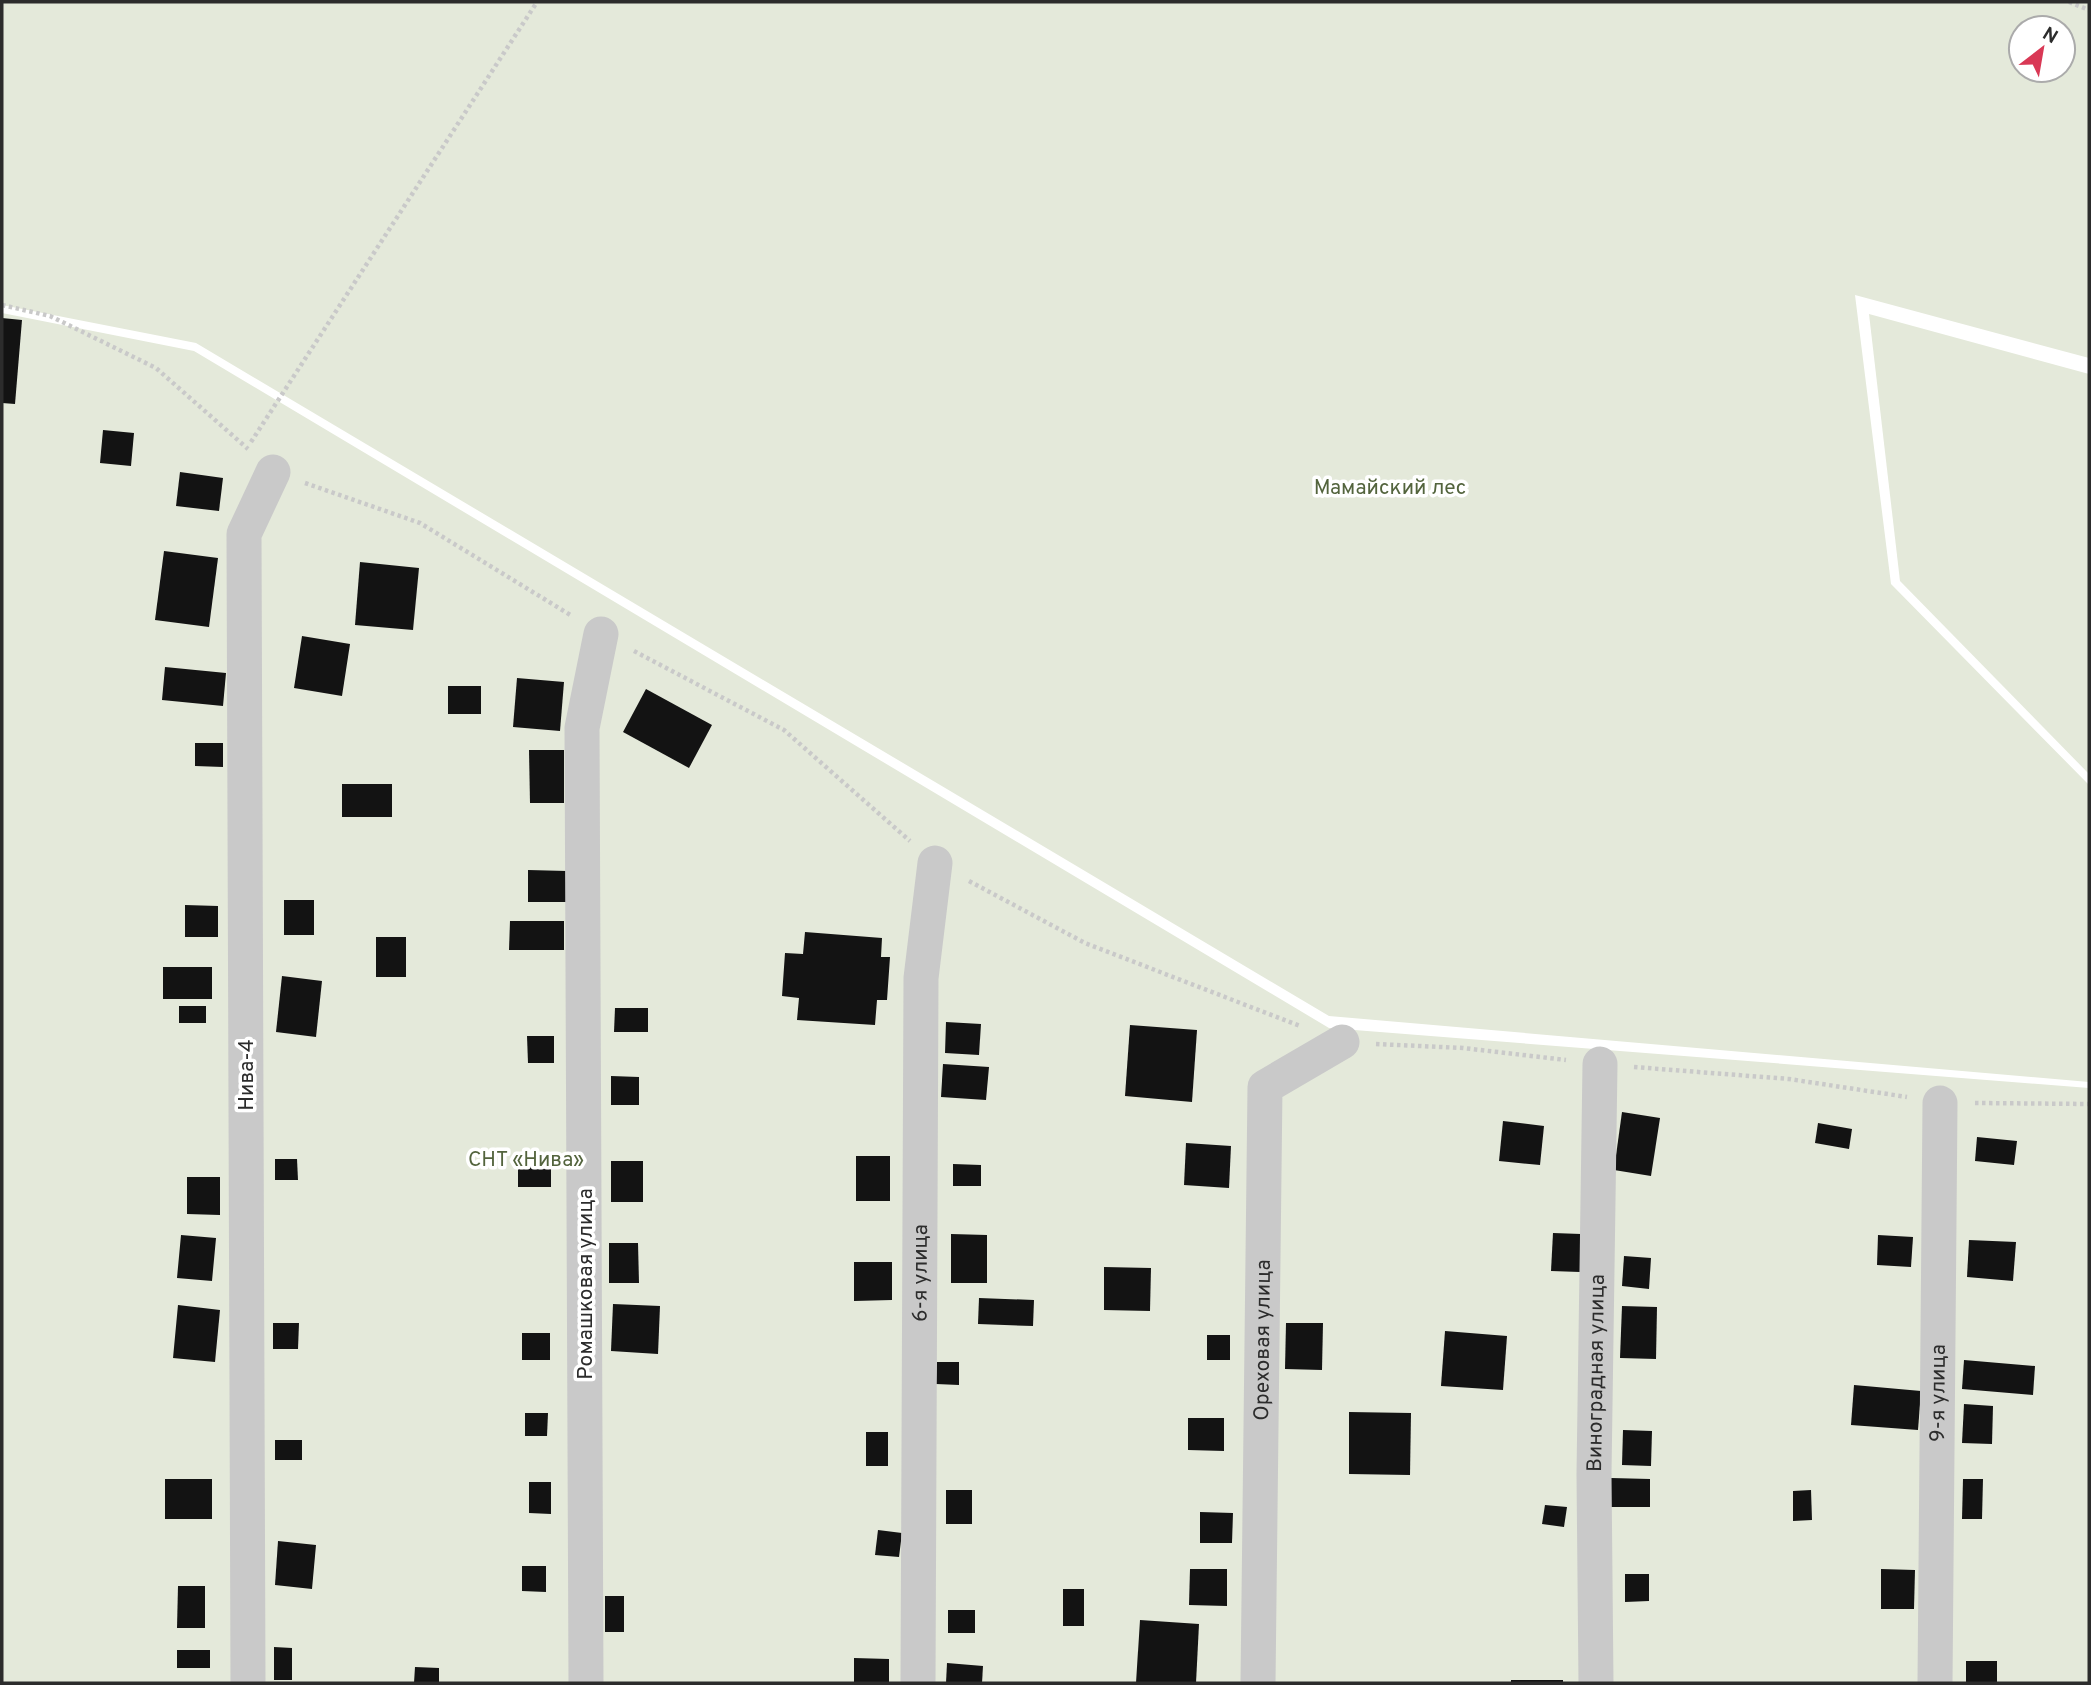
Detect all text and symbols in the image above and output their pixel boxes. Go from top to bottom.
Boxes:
north arrow [2007,14,2077,84]
text: N [2038,22,2062,50]
park label: Мамайский лес [1314,475,1466,502]
street label: Нива-4 [234,1039,261,1111]
park label: СНТ «Нива» [468,1147,584,1174]
street label: Ромашковая улица [573,1188,600,1380]
street label: 6-я улица [908,1224,935,1322]
street label: Ореховая улица [1249,1259,1278,1421]
street label: Виноградная улица [1582,1274,1612,1472]
street label: 9-я улица [1925,1344,1953,1442]

